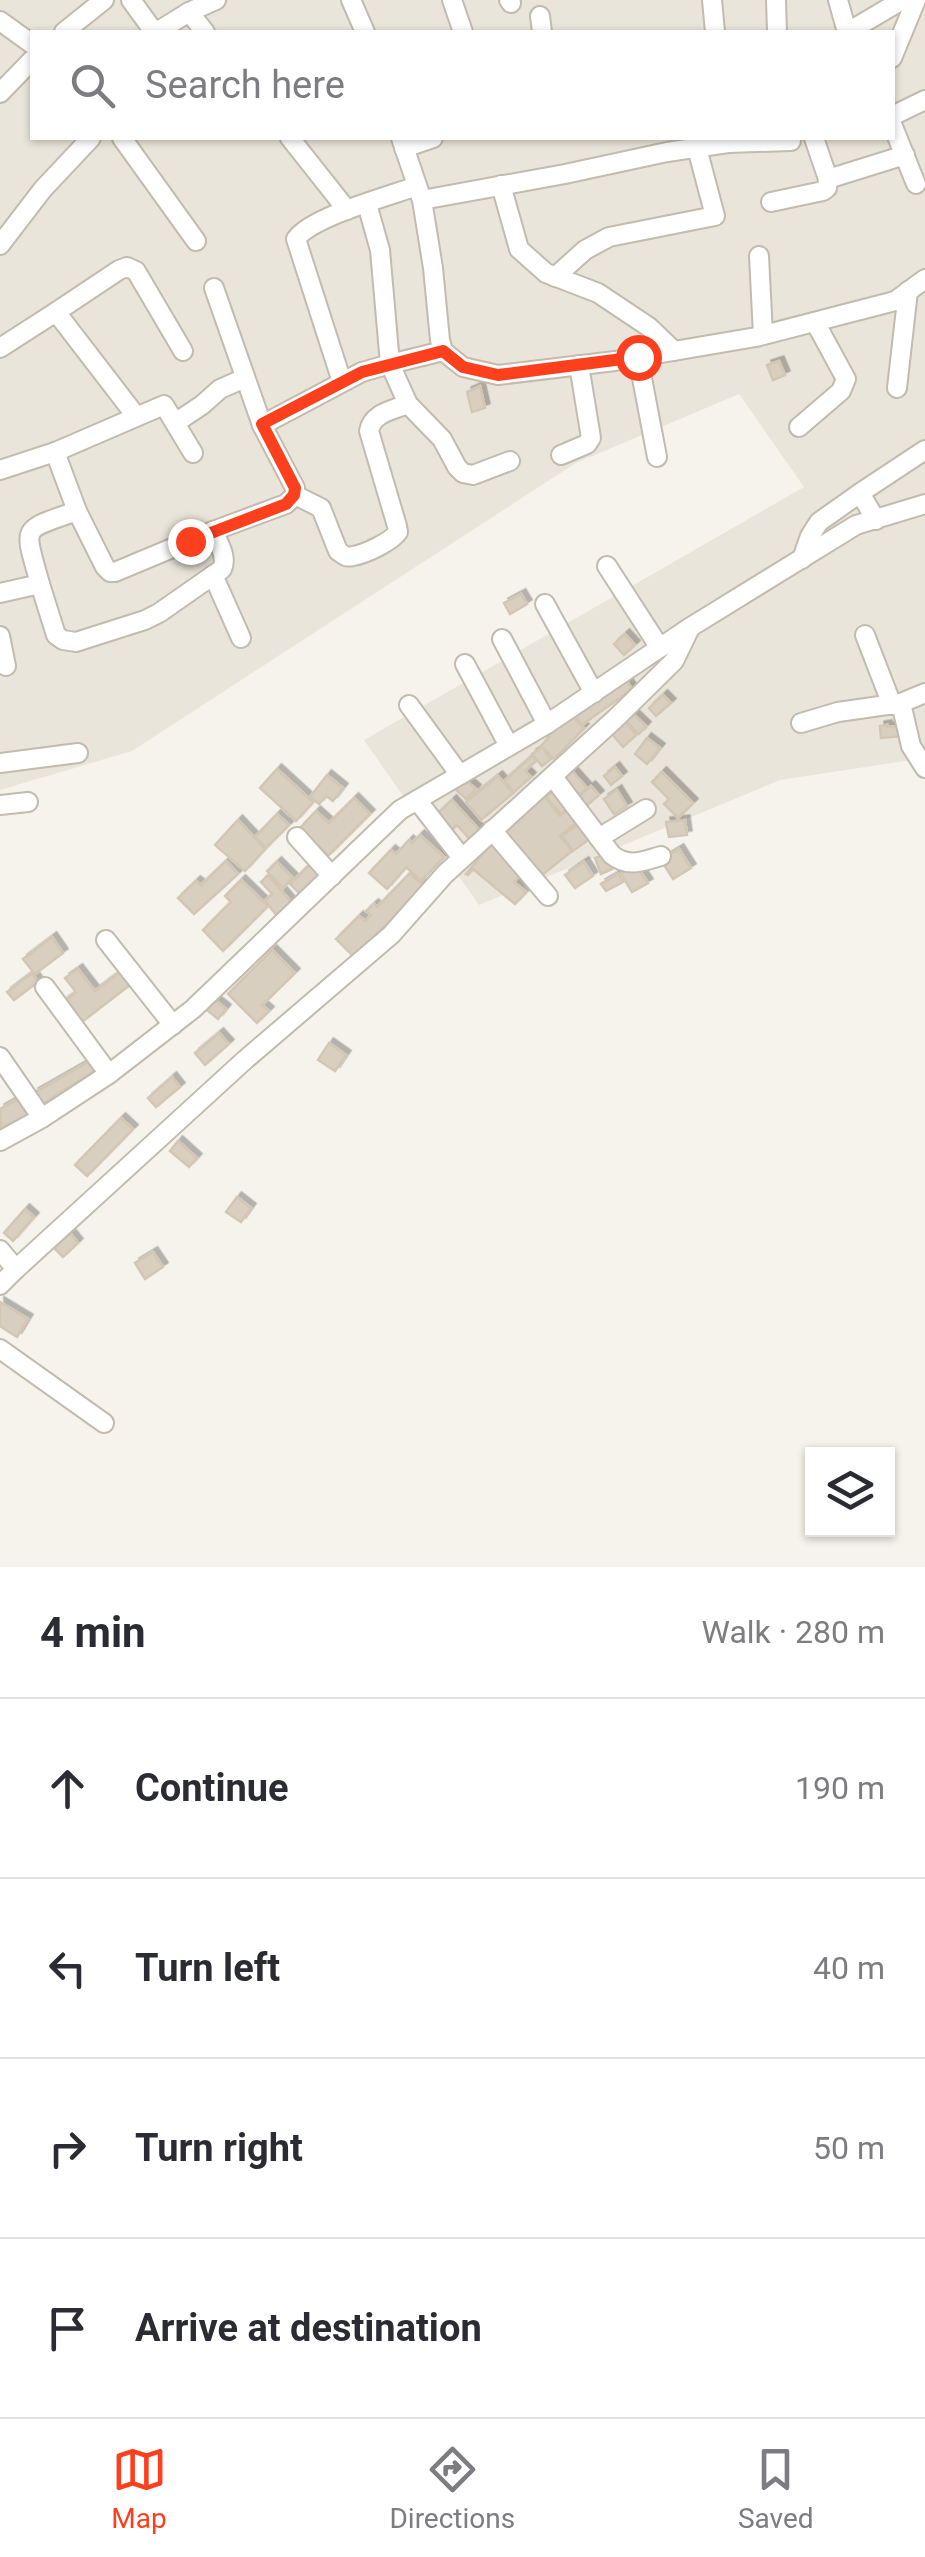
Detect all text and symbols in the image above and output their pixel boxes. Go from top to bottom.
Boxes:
search box [30,30,895,140]
icon: search [65,58,120,113]
text: Search here [145,63,345,107]
route start [616,335,662,381]
route end [168,519,214,565]
map controls [805,1447,895,1537]
button: layers [805,1447,895,1537]
text: 4 min [40,1608,146,1657]
text: Walk · 280 m [702,1613,885,1651]
icon: ahead [40,1761,95,1816]
text: Continue [135,1766,289,1810]
text: 190 m [795,1769,885,1807]
icon: left [40,1941,95,1996]
text: Turn left [135,1946,280,1990]
text: 40 m [813,1949,885,1987]
icon: right [40,2121,95,2176]
text: Turn right [135,2126,303,2170]
text: 50 m [813,2129,885,2167]
icon: arrive [40,2301,95,2356]
text: Arrive at destination [135,2306,482,2350]
tab: Map [111,2442,167,2535]
tab: Directions [389,2442,515,2535]
tab: Saved [738,2442,814,2535]

